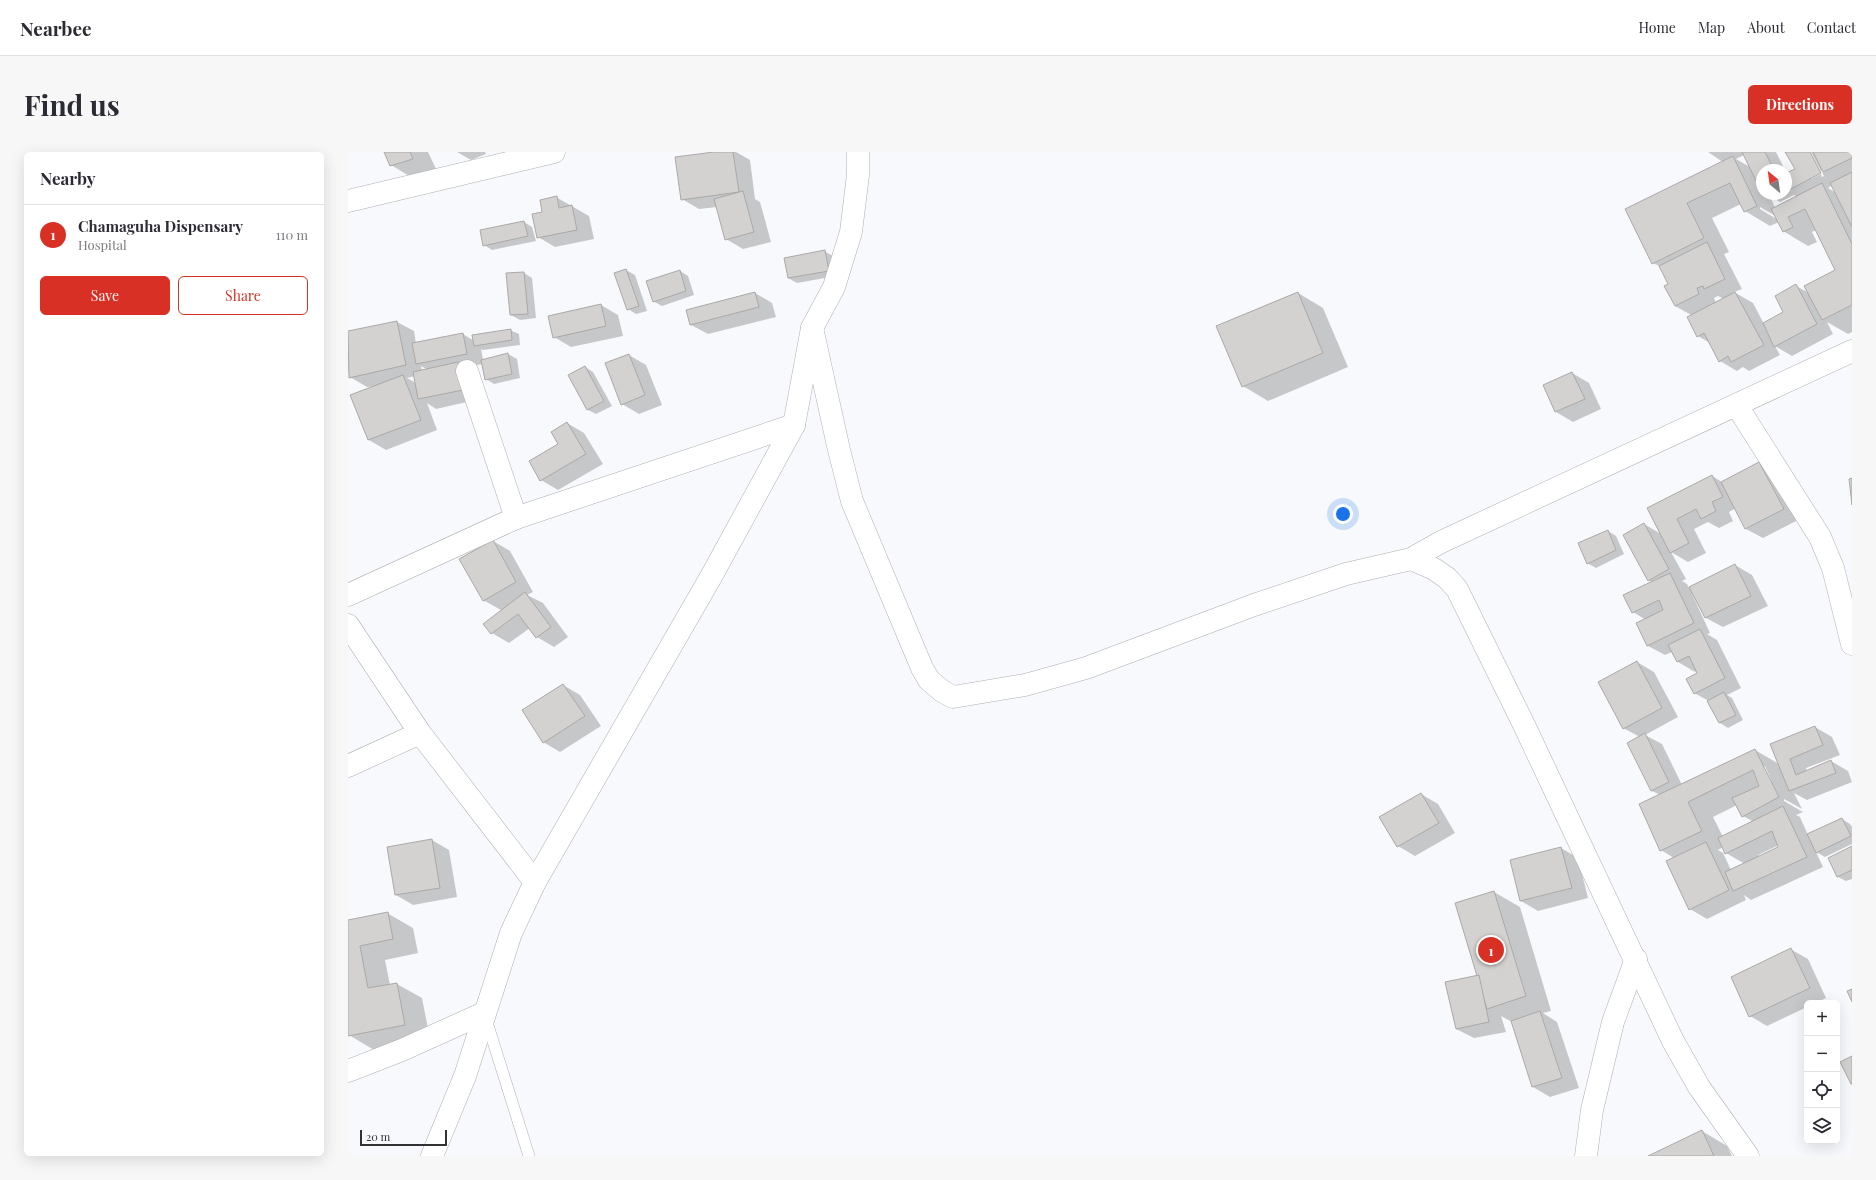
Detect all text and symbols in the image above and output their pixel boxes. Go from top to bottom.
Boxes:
text: Nearbee [20,15,92,41]
text: Home [1638,18,1676,37]
text: Map [1698,18,1725,37]
text: About [1747,18,1785,37]
text: Contact [1807,18,1856,37]
button: Directions [1748,85,1852,124]
text: Find us [24,86,120,123]
north arrow [1756,164,1792,200]
text: Nearby [40,167,95,189]
text: Chamaguha Dispensary [78,216,243,236]
text: 1 [51,226,55,243]
text: 110 m [276,226,308,243]
text: Hospital [78,236,127,253]
button: Save [40,276,170,315]
button: Share [178,276,308,315]
your location [1333,504,1353,524]
pin: 1 [1478,935,1504,965]
map controls [1804,1000,1840,1144]
button: + [1804,1000,1840,1036]
button: − [1804,1036,1840,1072]
button: locate [1804,1072,1840,1108]
button: layers [1804,1108,1840,1144]
scale bar [360,1128,447,1147]
text: 20 m [366,1129,390,1144]

